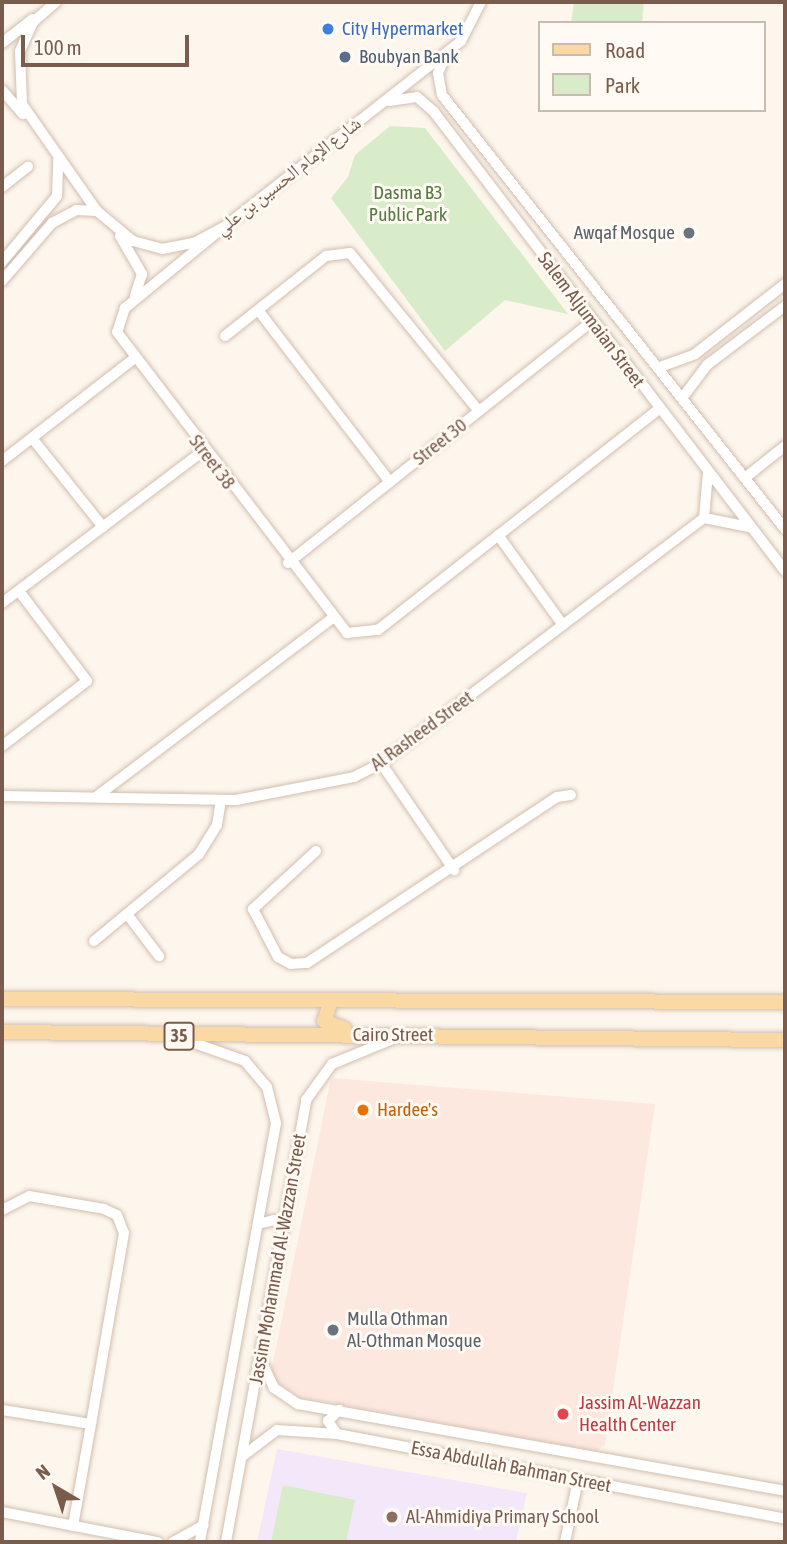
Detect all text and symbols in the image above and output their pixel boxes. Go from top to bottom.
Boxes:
place label: City Hypermarket [342,18,463,40]
scale bar [24,21,192,65]
marker: City Hypermarket [320,21,336,37]
legend [538,21,766,112]
text: 100 m [34,35,82,59]
text: Road [605,38,645,62]
place label: Boubyan Bank [359,46,459,68]
marker: Boubyan Bank [337,49,353,65]
text: Park [605,73,640,97]
street label: شارع الإمام الحسين بن علي [210,112,366,240]
park label: Dasma B3 Public Park [369,182,447,226]
place label: Awqaf Mosque [574,222,675,244]
marker: Awqaf Mosque [681,225,697,241]
street label: Salem Aljumaian Street [533,248,649,392]
street label: Street 30 [408,414,472,470]
street label: Street 38 [184,430,240,494]
street label: Al Rasheed Street [366,686,478,776]
road number: 35 [163,1021,195,1050]
street label: Cairo Street [353,1024,433,1046]
place label: Hardee's [377,1099,438,1121]
marker: Hardee's [355,1102,371,1118]
street label: Jassim Mohammad Al-Wazzan Street [245,1132,311,1386]
place label: Mulla Othman Al-Othman Mosque [347,1308,481,1352]
marker: Mulla Othman Al-Othman Mosque [325,1322,341,1338]
place label: Jassim Al-Wazzan Health Center [579,1392,701,1436]
marker: Jassim Al-Wazzan Health Center [553,1404,573,1424]
street label: Essa Abdullah Bahman Street [409,1436,613,1498]
north arrow [21,1453,91,1523]
text: N [32,1460,54,1484]
place label: Al-Ahmidiya Primary School [406,1506,599,1528]
marker: Al-Ahmidiya Primary School [384,1509,400,1525]

